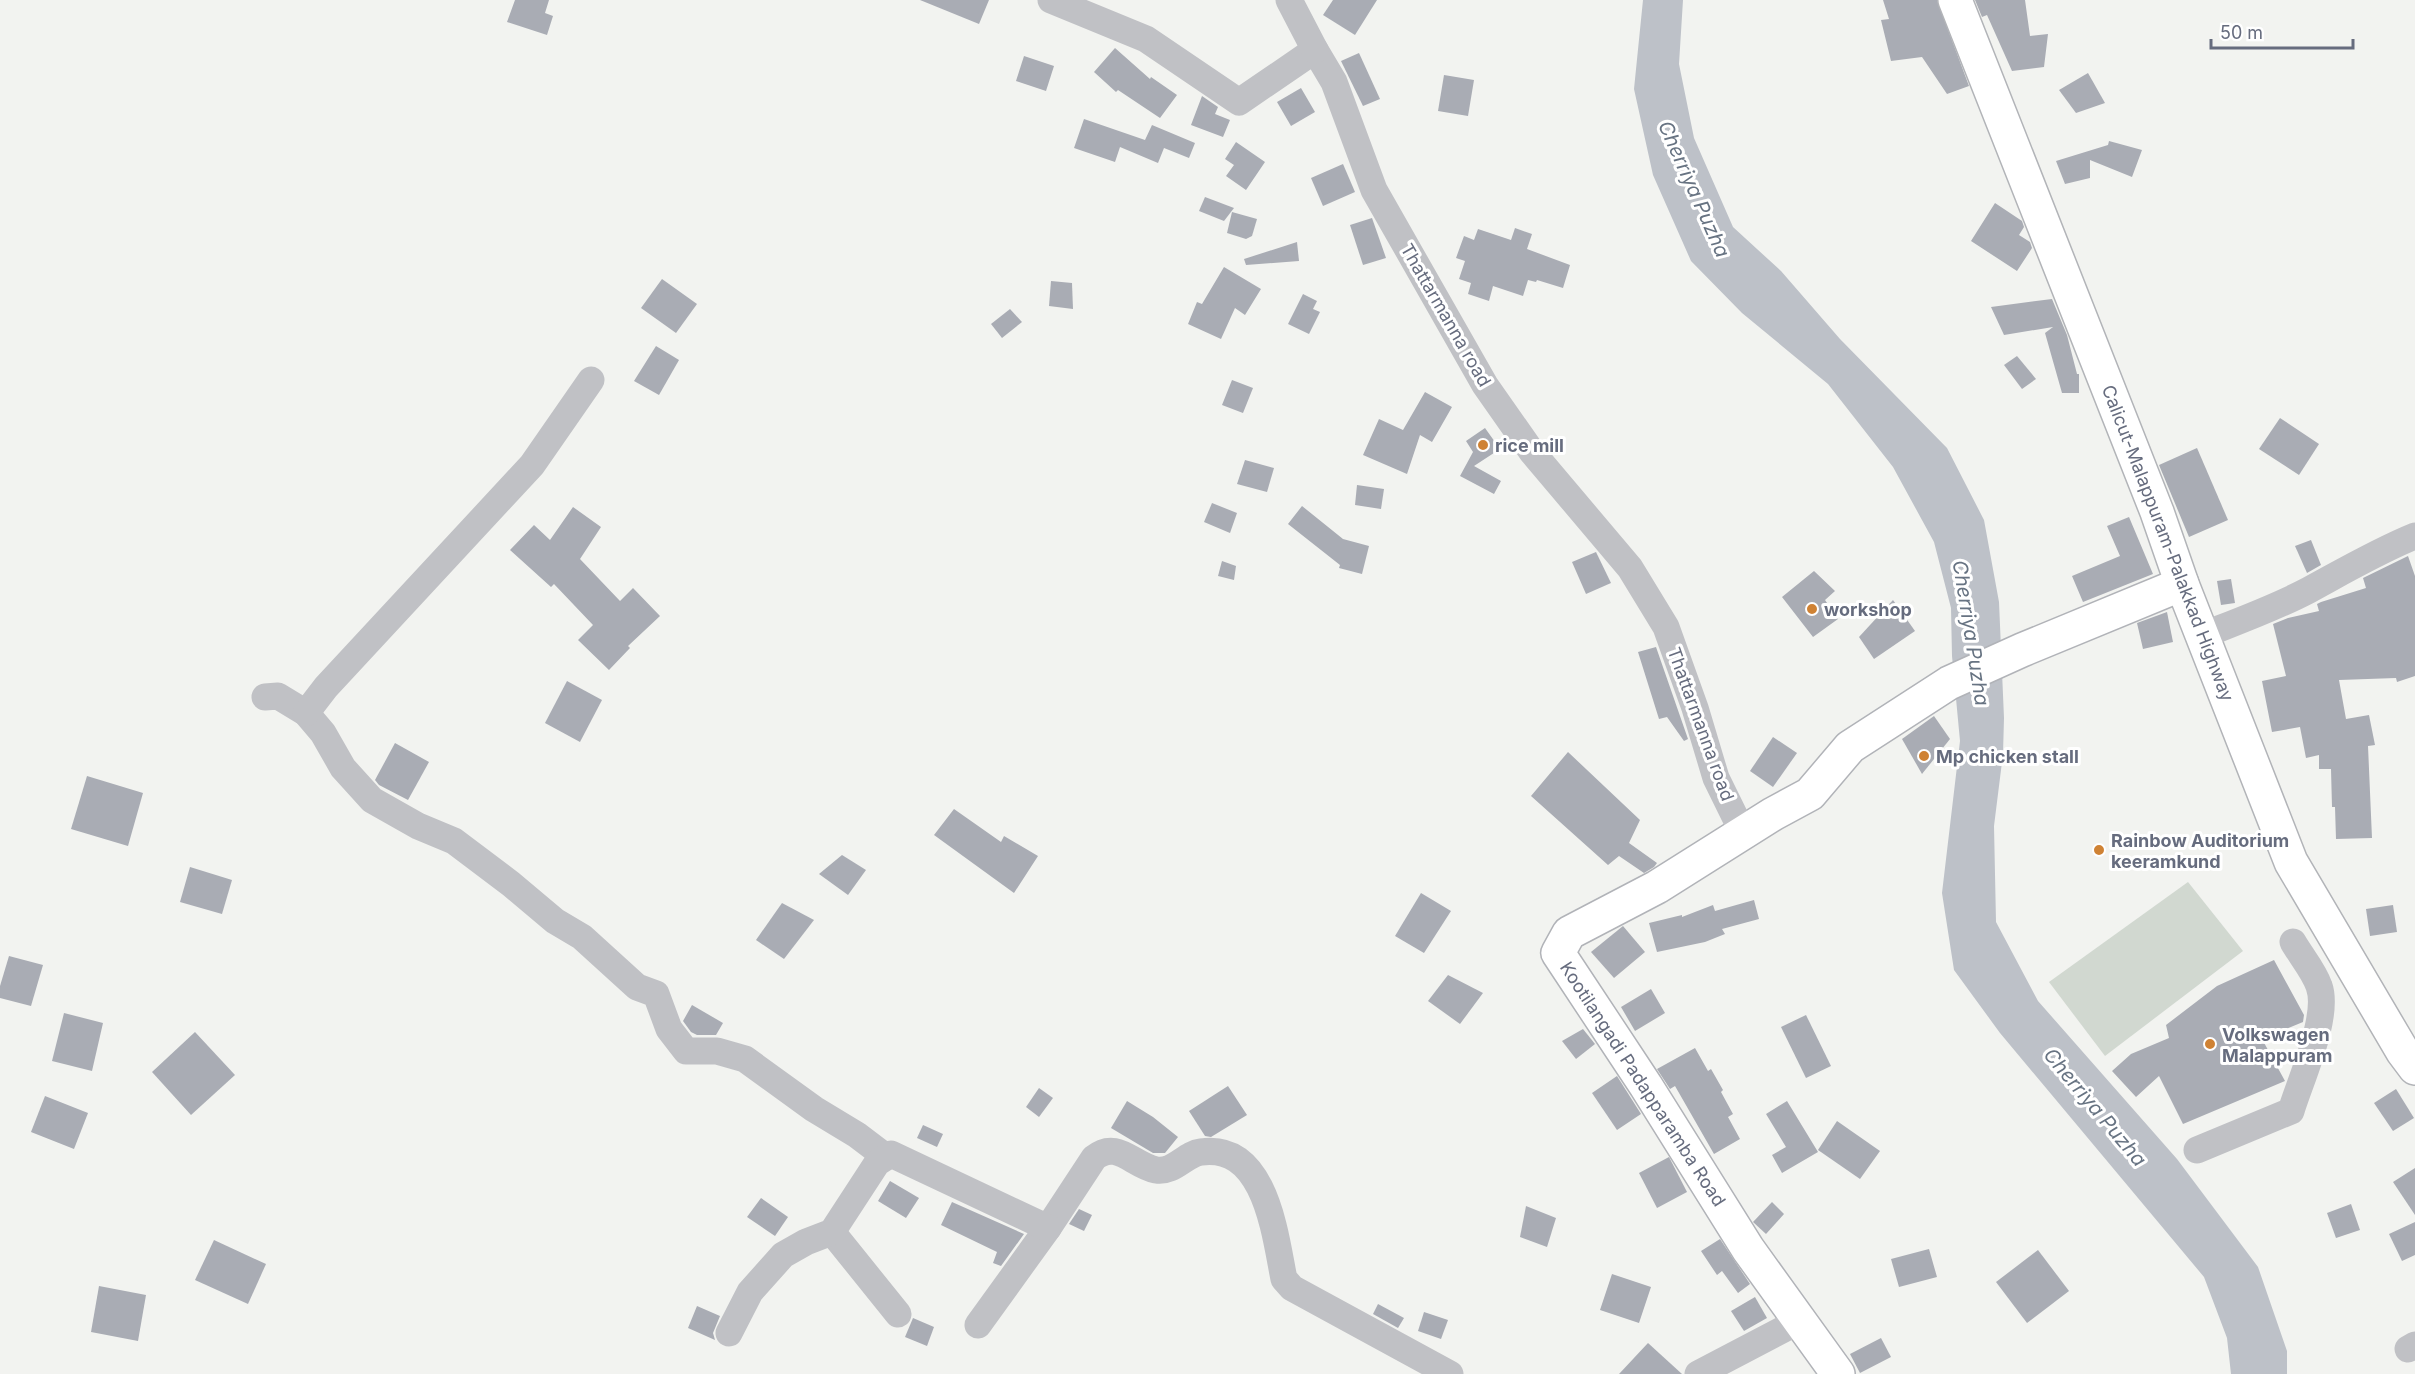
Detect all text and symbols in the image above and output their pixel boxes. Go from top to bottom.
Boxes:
scale bar [2211,12,2354,50]
text: 50 m [2220,22,2263,43]
water label: Cherriya Puzha [1653,117,1735,261]
street label: Thattarmanna road [1396,240,1496,390]
street label: Calicut-Malappuram-Palakkad Highway [2098,382,2238,704]
place label: rice mill [1495,435,1564,456]
marker: rice mill [1476,438,1490,452]
water label: Cherriya Puzha [1948,559,1994,707]
place label: workshop [1824,599,1912,620]
marker: workshop [1805,602,1819,616]
street label: Thattarmanna road [1663,644,1739,804]
place label: Mp chicken stall [1936,746,2079,767]
marker: Mp chicken stall [1917,749,1931,763]
place label: Rainbow Auditorium keeramkund [2111,830,2289,872]
marker: Rainbow Auditorium keeramkund [2092,843,2106,857]
street label: Kootilangadi Padapparamba Road [1556,958,1730,1210]
place label: Volkswagen Malappuram [2222,1024,2332,1066]
marker: Volkswagen Malappuram [2203,1037,2217,1051]
water label: Cherriya Puzha [2039,1043,2151,1171]

